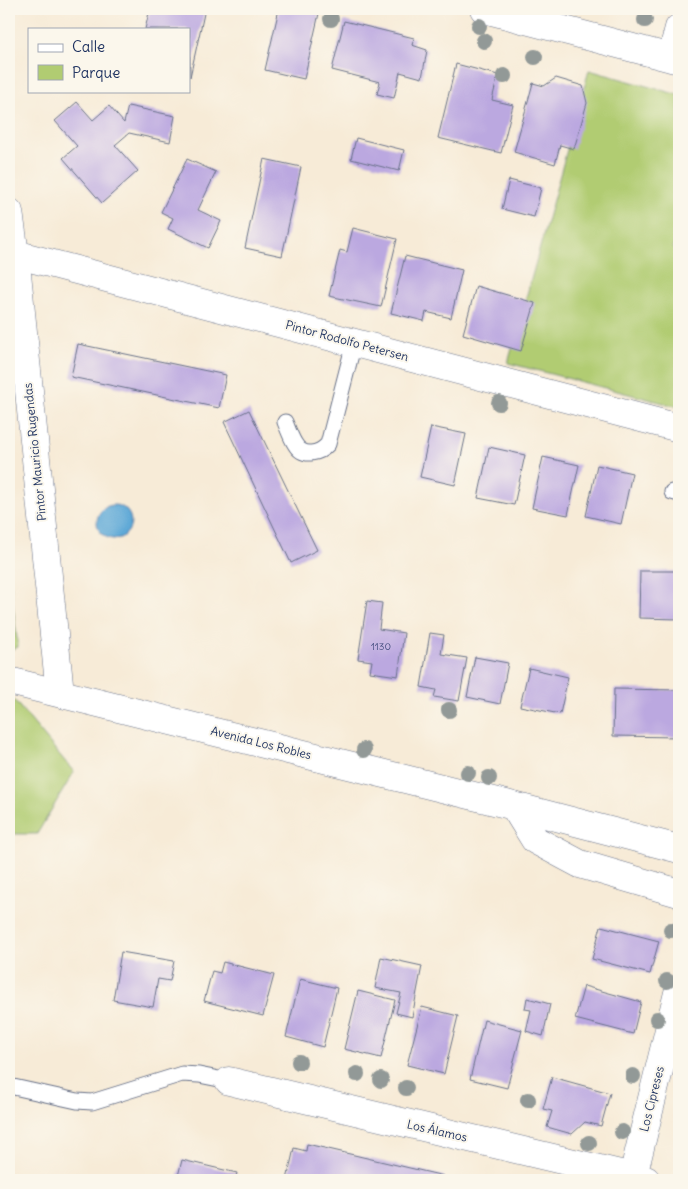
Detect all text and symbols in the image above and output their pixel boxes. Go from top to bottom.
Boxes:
legend [28,28,190,92]
text: Calle [72,37,105,56]
text: Parque [72,63,120,82]
street label: Pintor Rodolfo Petersen [284,317,410,364]
street label: Pintor Mauricio Rugendas [20,382,49,522]
house number: 1130 [371,640,391,653]
street label: Avenida Los Robles [209,723,313,762]
street label: Los Cipreses [636,1064,667,1133]
street label: Los Álamos [406,1116,469,1145]

